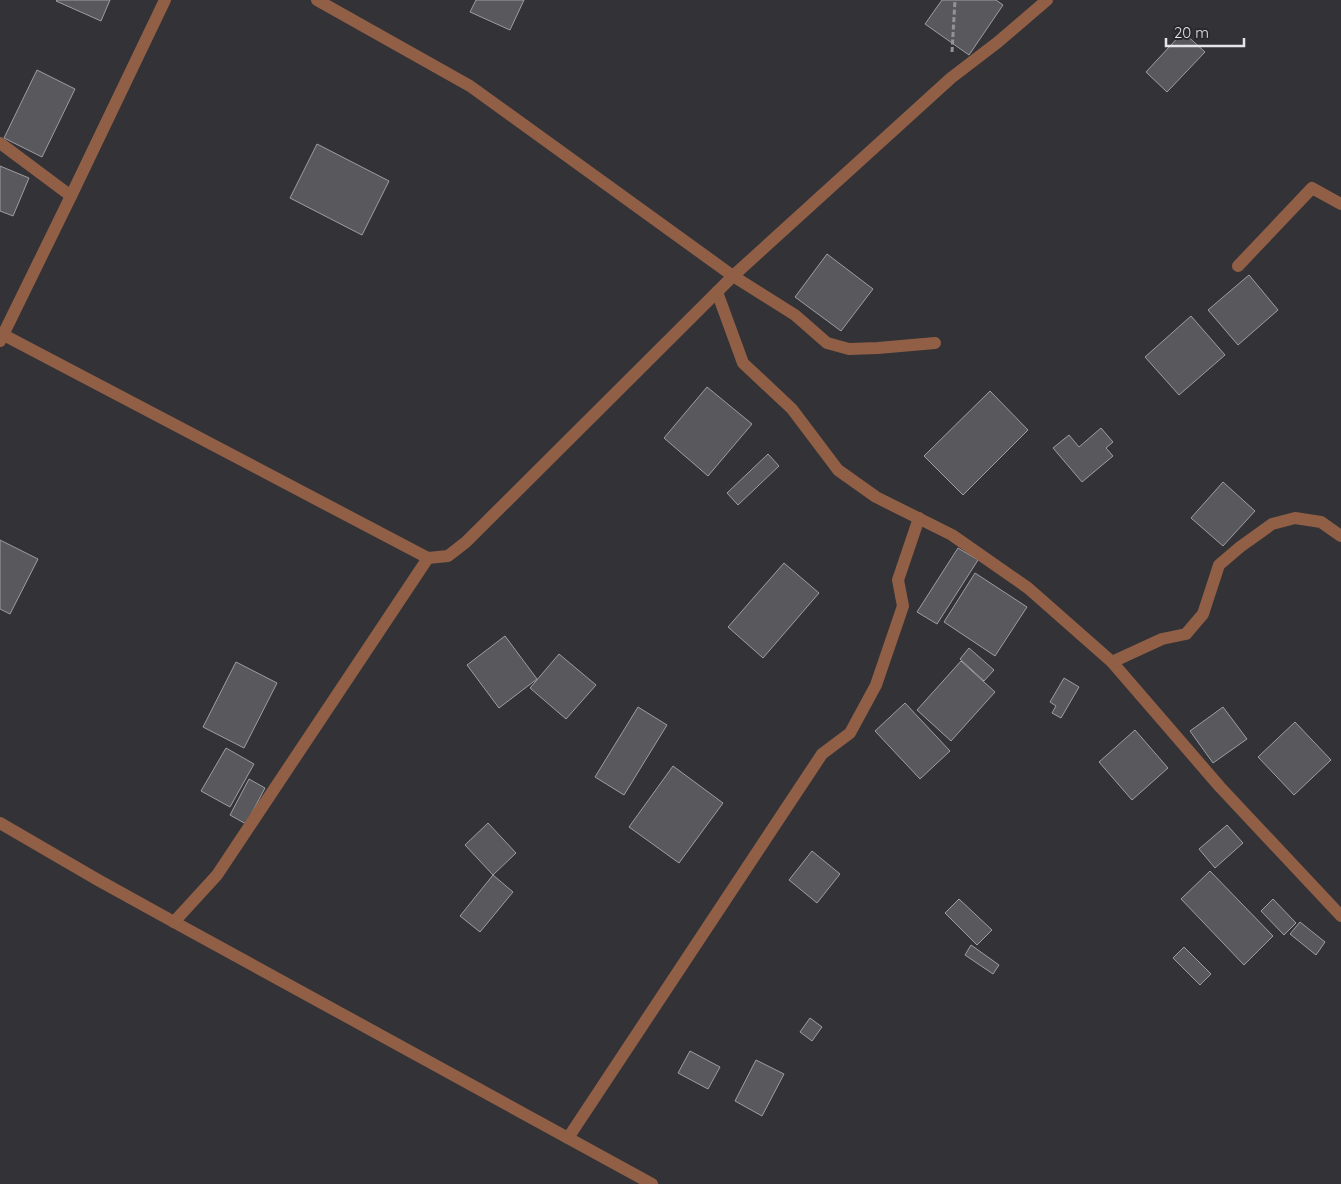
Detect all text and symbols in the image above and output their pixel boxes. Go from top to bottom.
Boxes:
scale bar [1166,15,1244,47]
text: 20 m [1174,23,1209,42]

